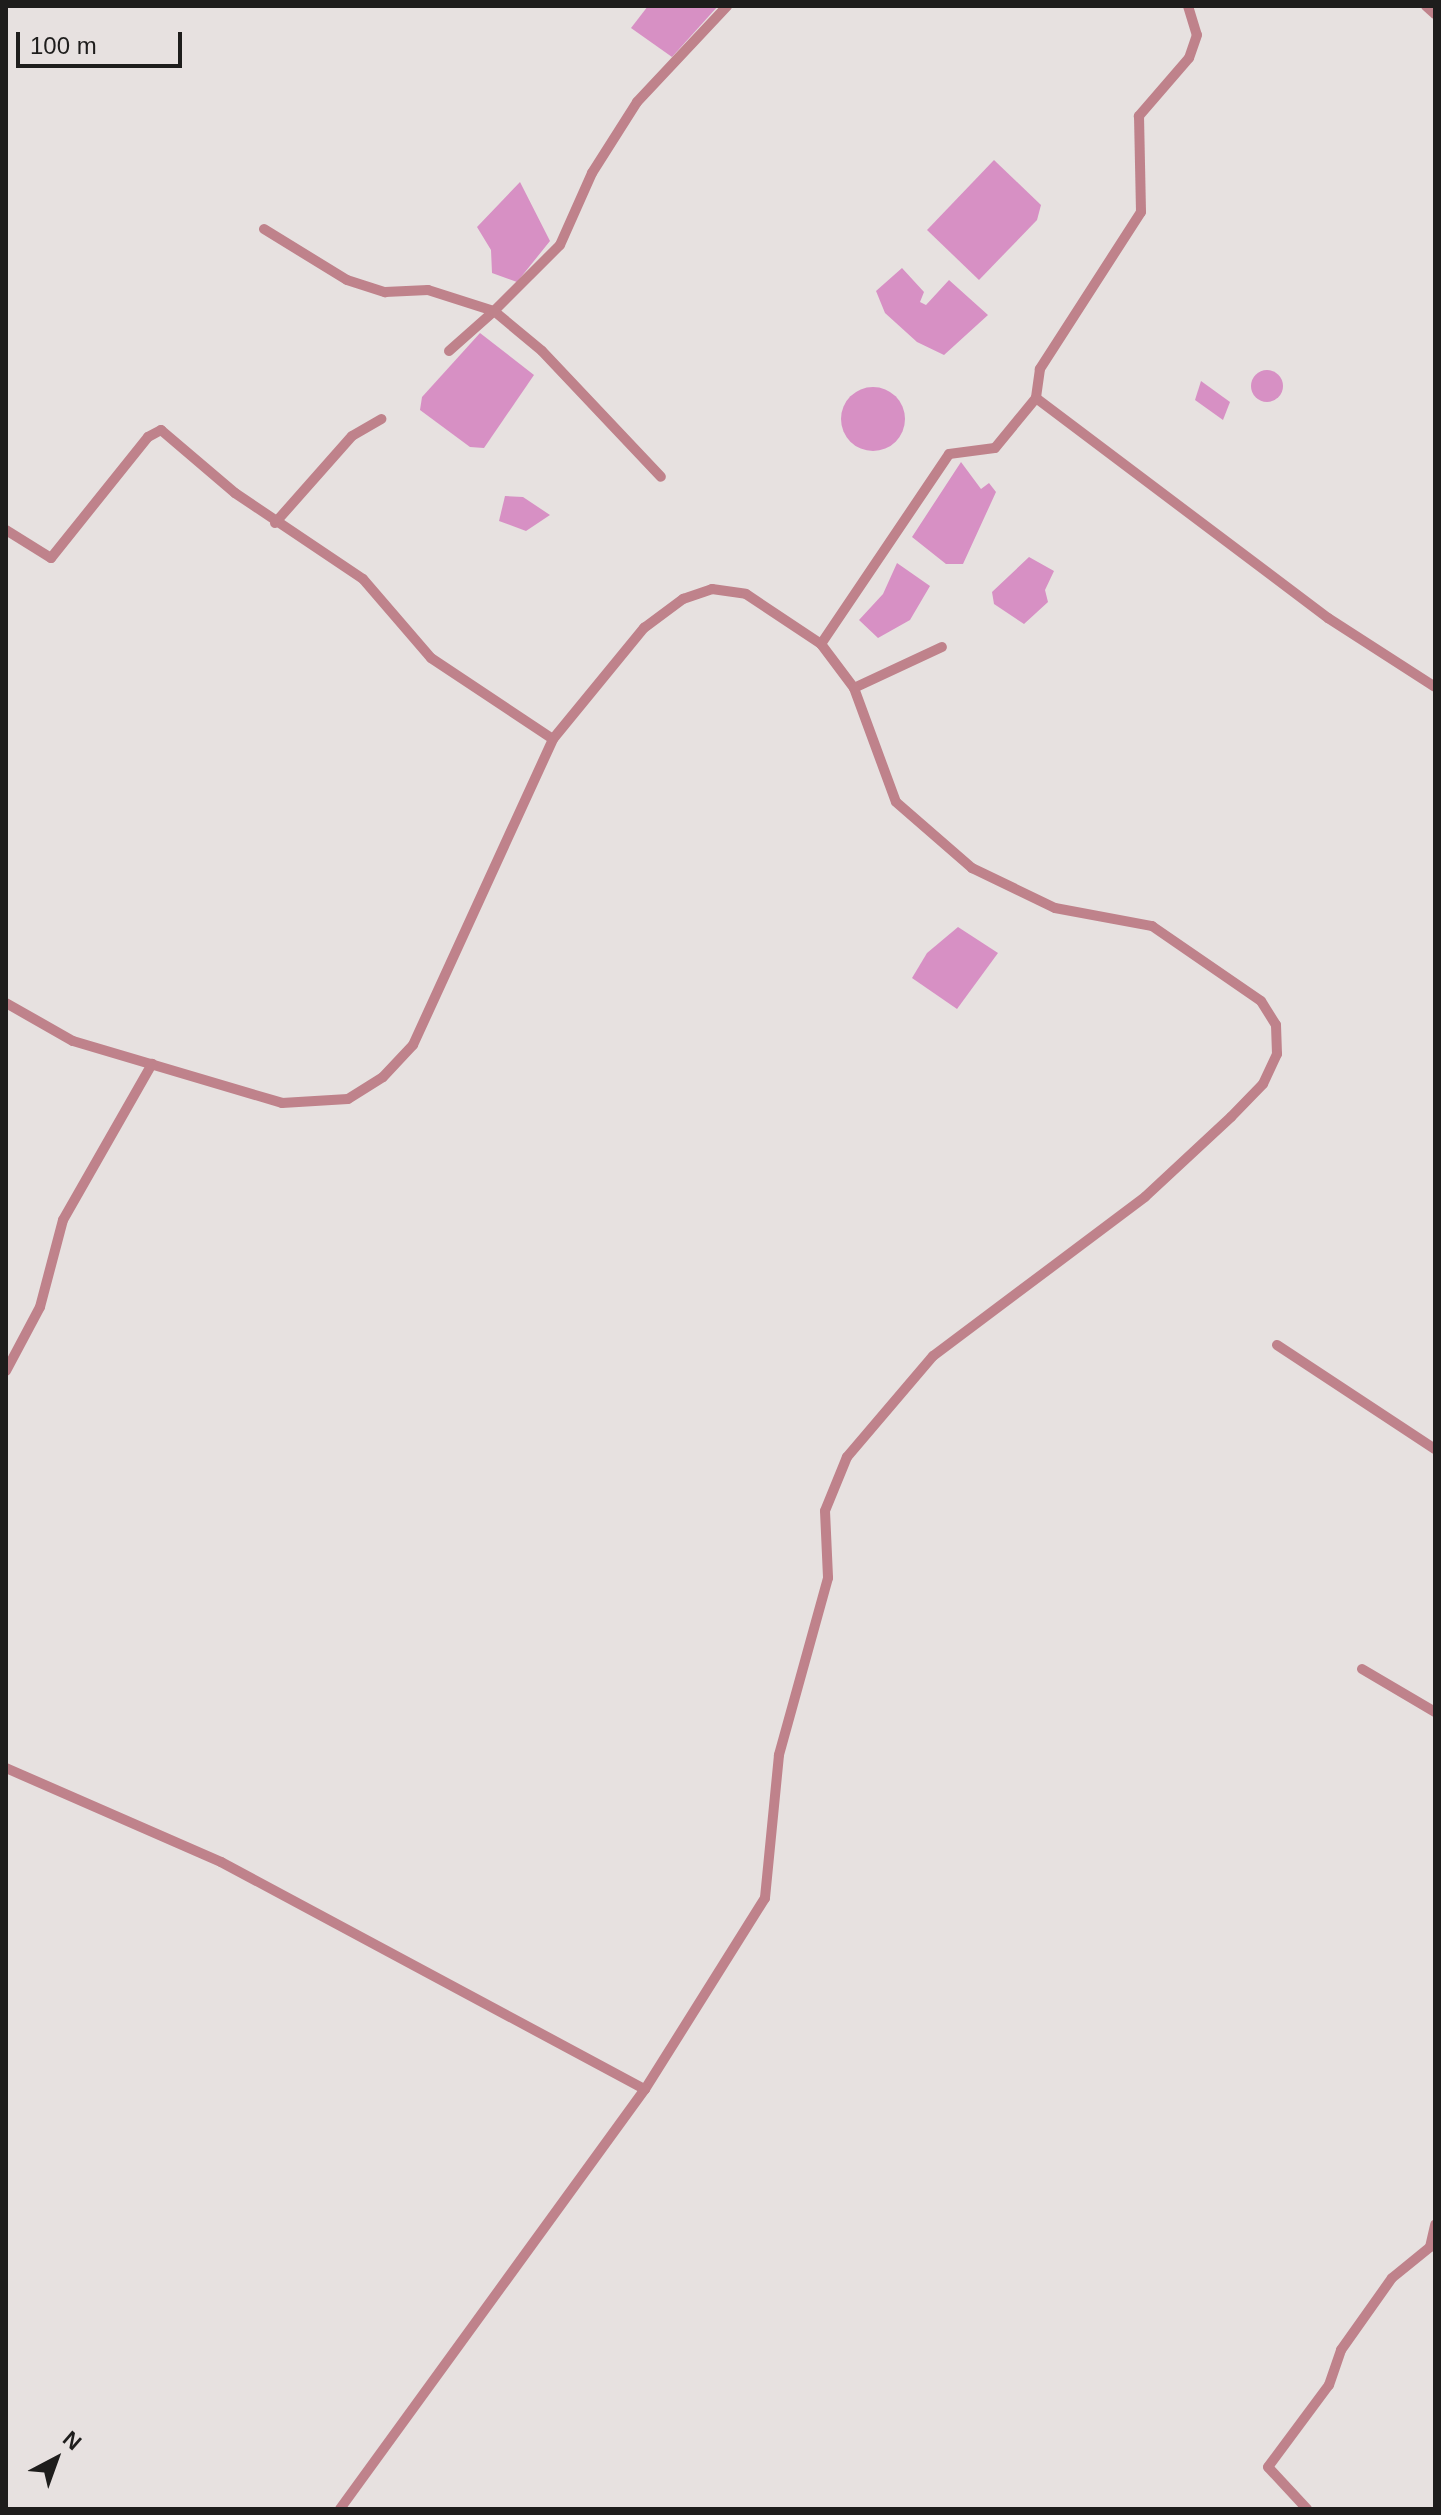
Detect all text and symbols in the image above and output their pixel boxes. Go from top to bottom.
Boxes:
scale bar [20,16,186,66]
text: 100 m [30,32,97,59]
north arrow [16,2419,96,2499]
text: N [58,2426,86,2455]

